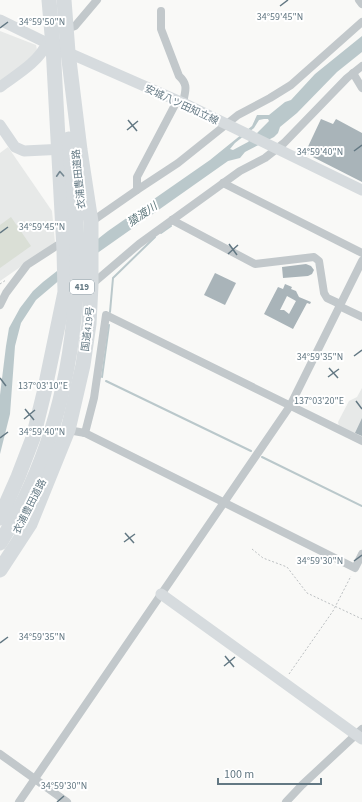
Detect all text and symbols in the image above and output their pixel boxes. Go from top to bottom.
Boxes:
text: 34°59'45"N [257,10,303,24]
text: 34°59'50"N [19,15,65,29]
street label: 安城八ツ田知立線 [142,82,221,128]
text: 34°59'40"N [297,145,343,159]
street label: 衣浦豊田道路 [69,148,89,210]
one-way arrow [55,171,64,177]
water label: 猿渡川 [124,198,161,230]
text: 34°59'45"N [19,220,65,234]
road number: 419 [70,280,94,294]
street label: 国道419号 [78,306,98,352]
text: 34°59'35"N [297,350,343,364]
text: 137°03'10"E [18,379,68,393]
text: 137°03'20"E [294,394,344,408]
text: 34°59'40"N [19,425,65,439]
street label: 衣浦豊田道路 [10,477,50,537]
text: 34°59'30"N [297,554,343,568]
text: 34°59'35"N [19,630,65,644]
scale bar [218,760,321,786]
text: 100 m [224,766,254,783]
text: 34°59'30"N [41,779,87,793]

